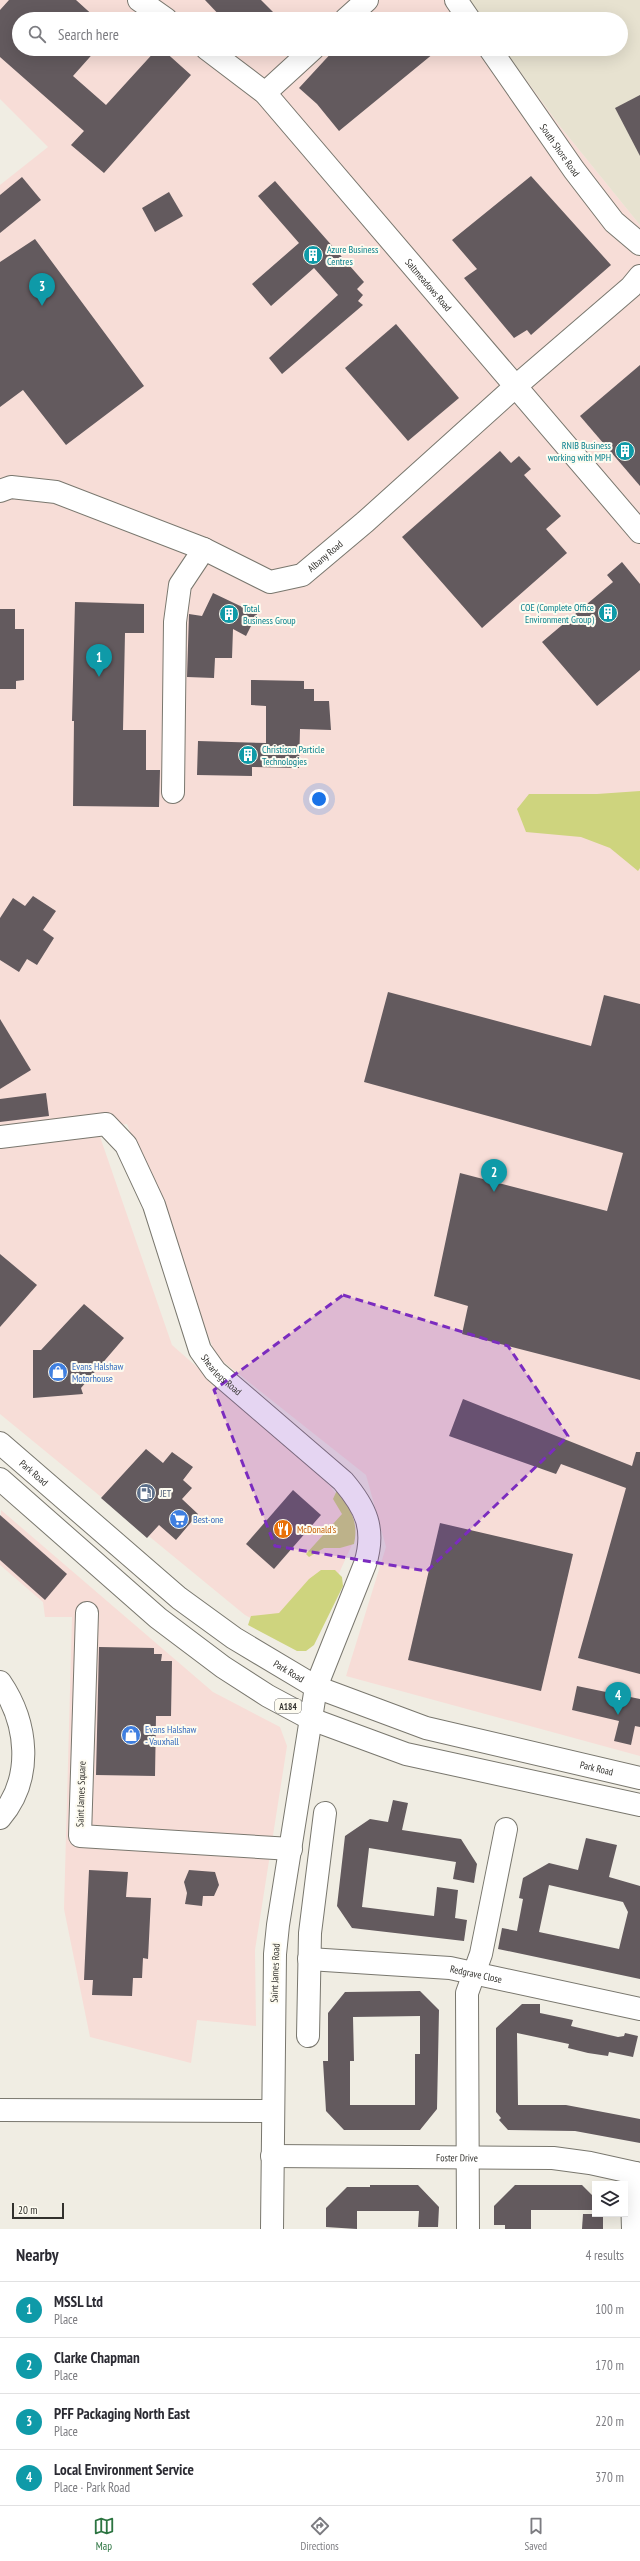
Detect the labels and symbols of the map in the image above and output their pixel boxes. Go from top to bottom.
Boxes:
street label: South Shore Road [537,121,583,179]
place label: Azure Business Centres [327,243,379,268]
building icon: Azure Business Centres [302,244,324,266]
street label: Saltmeadows Road [403,256,455,314]
pin: 3 [29,273,55,306]
place label: RNIB Business working with MPH [548,439,612,464]
building icon: RNIB Business working with MPH [614,440,636,462]
street label: Albany Road [304,537,345,574]
place label: COE (Complete Office Environment Group) [521,601,595,626]
place label: Total Business Group [243,602,296,627]
building icon: COE (Complete Office Environment Group) [597,602,619,624]
building icon: Total Business Group [218,603,240,625]
pin: 1 [86,644,112,677]
place label: Christison Particle Technologies [262,743,325,768]
building icon: Christison Particle Technologies [237,744,259,766]
your location [309,789,329,809]
pin: 2 [481,1159,507,1192]
street label: Shearlegs Road [198,1351,245,1398]
place label: Evans Halshaw Motorhouse [72,1360,124,1385]
shop icon: Evans Halshaw Motorhouse [47,1361,69,1383]
street label: Park Road [17,1456,51,1488]
fuel station icon: JET [135,1482,157,1504]
place label: JET [159,1487,172,1500]
supermarket icon: Best-one [168,1508,190,1530]
place label: Best-one [193,1513,224,1526]
restaurant icon: McDonald's [272,1518,294,1540]
place label: McDonald's [297,1523,337,1536]
street label: Park Road [271,1657,307,1685]
pin: 4 [605,1682,631,1715]
road number: A184 [275,1699,301,1713]
place label: Evans Halshaw - Vauxhall [145,1723,197,1748]
shop icon: Evans Halshaw - Vauxhall [120,1724,142,1746]
street label: Park Road [579,1758,615,1778]
street label: Saint James Square [73,1761,89,1827]
street label: Saint James Road [267,1943,283,2003]
street label: Redgrave Close [449,1962,503,1986]
street label: Foster Drive [436,2151,478,2164]
scale bar [12,2201,64,2220]

